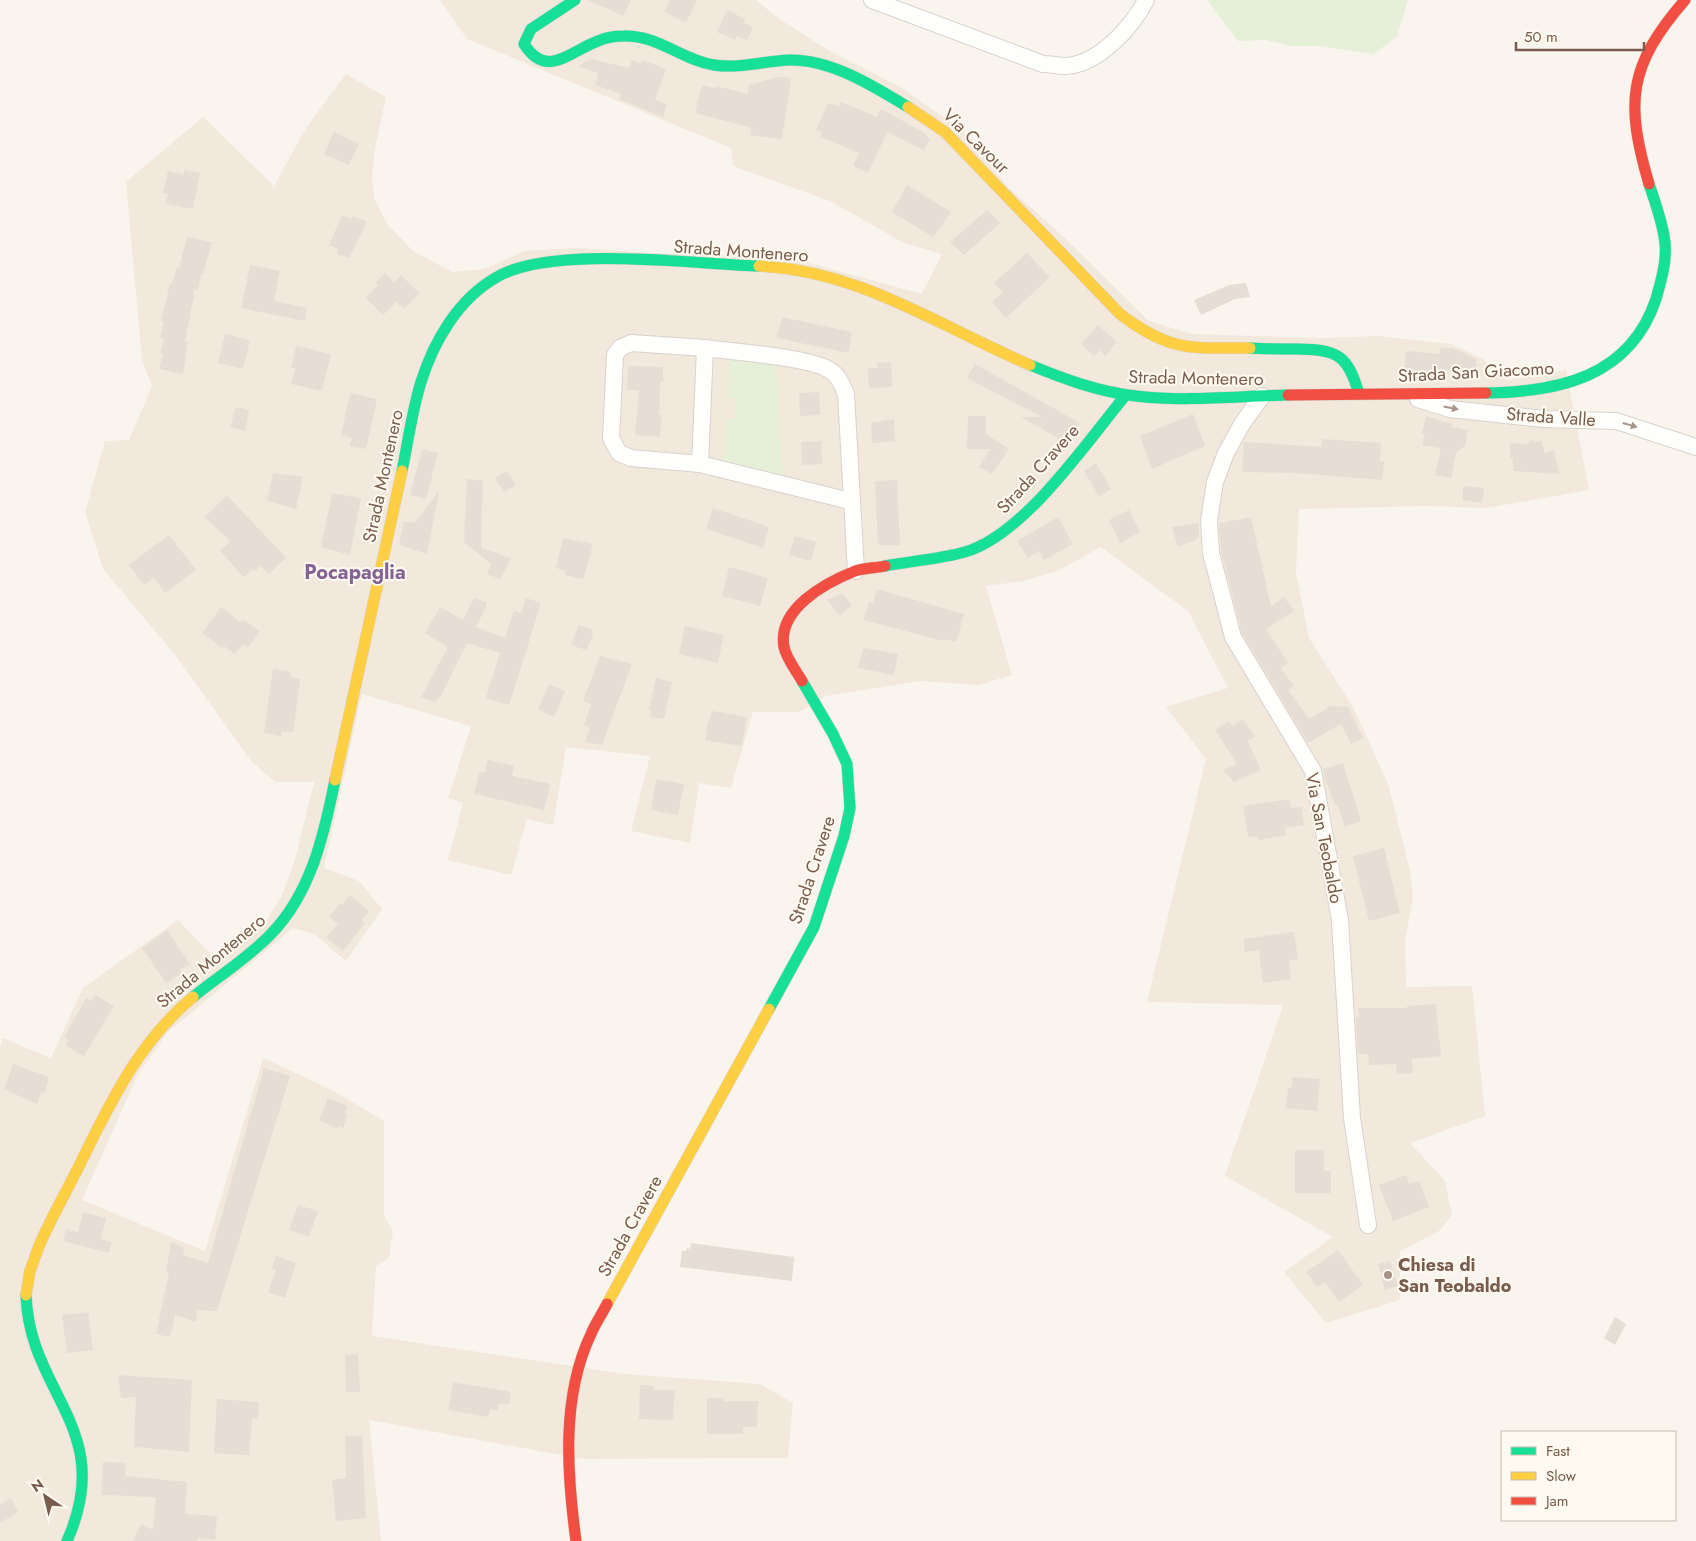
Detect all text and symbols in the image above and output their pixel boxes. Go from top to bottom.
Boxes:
scale bar [1516,20,1644,52]
text: 50 m [1524,26,1558,48]
street label: Via Cavour [937,102,1016,180]
street label: Strada Montenero [673,233,810,269]
street label: Strada San Giacomo [1397,355,1555,389]
street label: Strada Montenero [1128,364,1264,392]
street label: Strada Valle [1505,401,1597,433]
one-way arrow [1444,404,1459,412]
street label: Strada Montenero [356,407,410,545]
street label: Strada Cravere [991,418,1085,520]
one-way arrow [1622,422,1637,430]
district label: Pocapaglia [304,558,406,587]
street label: Via San Teobaldo [1299,770,1349,906]
street label: Strada Cravere [782,812,842,928]
street label: Strada Montenero [151,907,271,1014]
street label: Strada Cravere [591,1171,669,1281]
place label: Chiesa di San Teobaldo [1398,1252,1512,1299]
marker: Chiesa di San Teobaldo [1382,1269,1394,1281]
legend [1501,1431,1676,1521]
text: Fast [1546,1440,1570,1462]
text: Slow [1546,1465,1577,1487]
north arrow [20,1471,70,1521]
text: N [27,1474,48,1497]
text: Jam [1544,1490,1569,1512]

